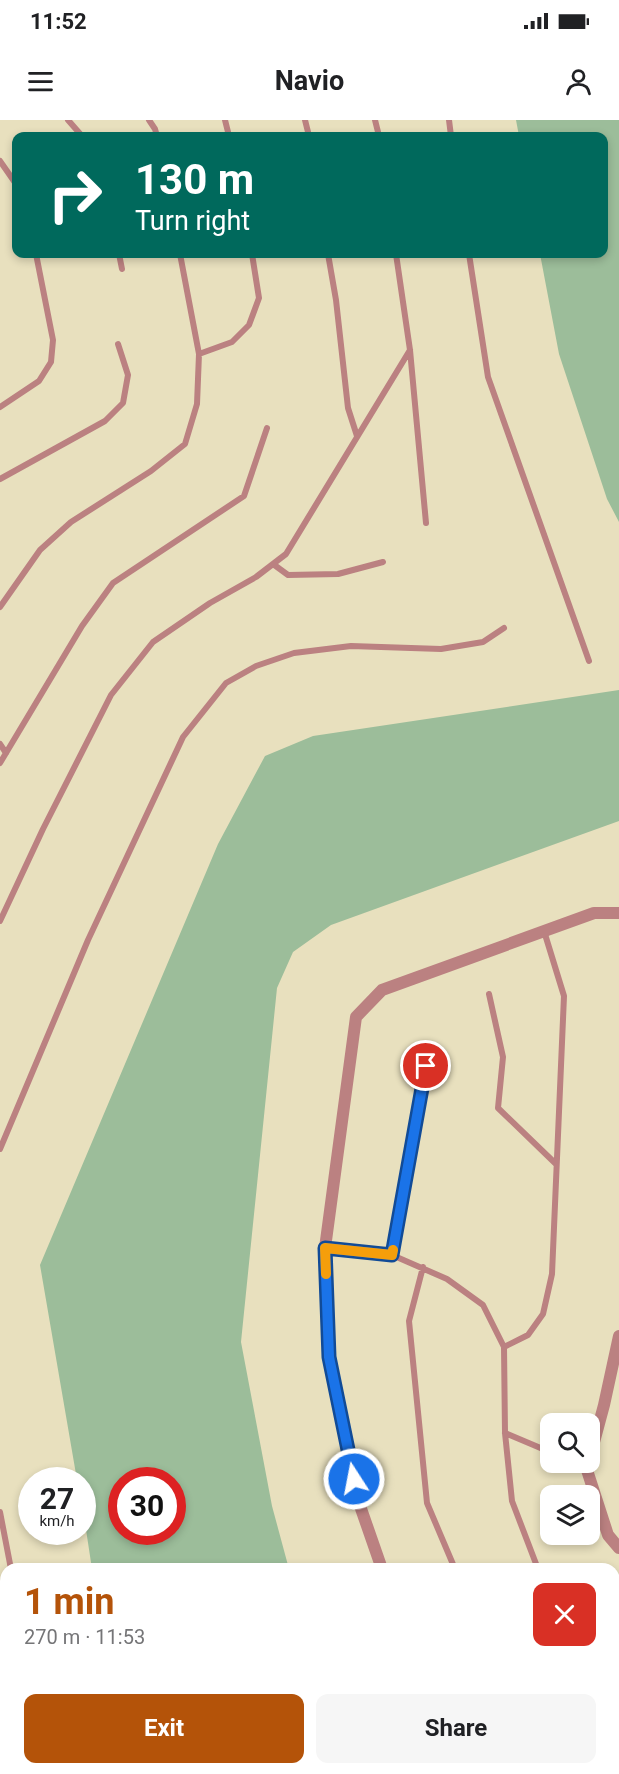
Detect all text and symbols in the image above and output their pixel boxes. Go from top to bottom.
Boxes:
text: 11:52 [30,9,87,34]
icon: menu [24,65,57,98]
text: Navio [275,65,344,97]
icon: person [562,65,595,98]
text: 130 m [135,155,254,204]
icon: right [36,156,114,234]
text: Turn right [135,205,250,237]
pin [400,1040,451,1091]
icon: arrive [409,1049,442,1082]
map controls [540,1413,600,1545]
button: search [540,1413,600,1473]
position arrow [322,1447,386,1511]
speed limit sign: 30 [108,1467,186,1545]
text: 27 [40,1481,74,1516]
button: layers [540,1485,600,1545]
text: km/h [39,1512,75,1530]
text: 1 min [24,1581,115,1623]
button: close [533,1583,596,1646]
text: 270 m · 11:53 [24,1625,145,1649]
button: Exit [24,1694,304,1763]
button: Share [316,1694,596,1763]

